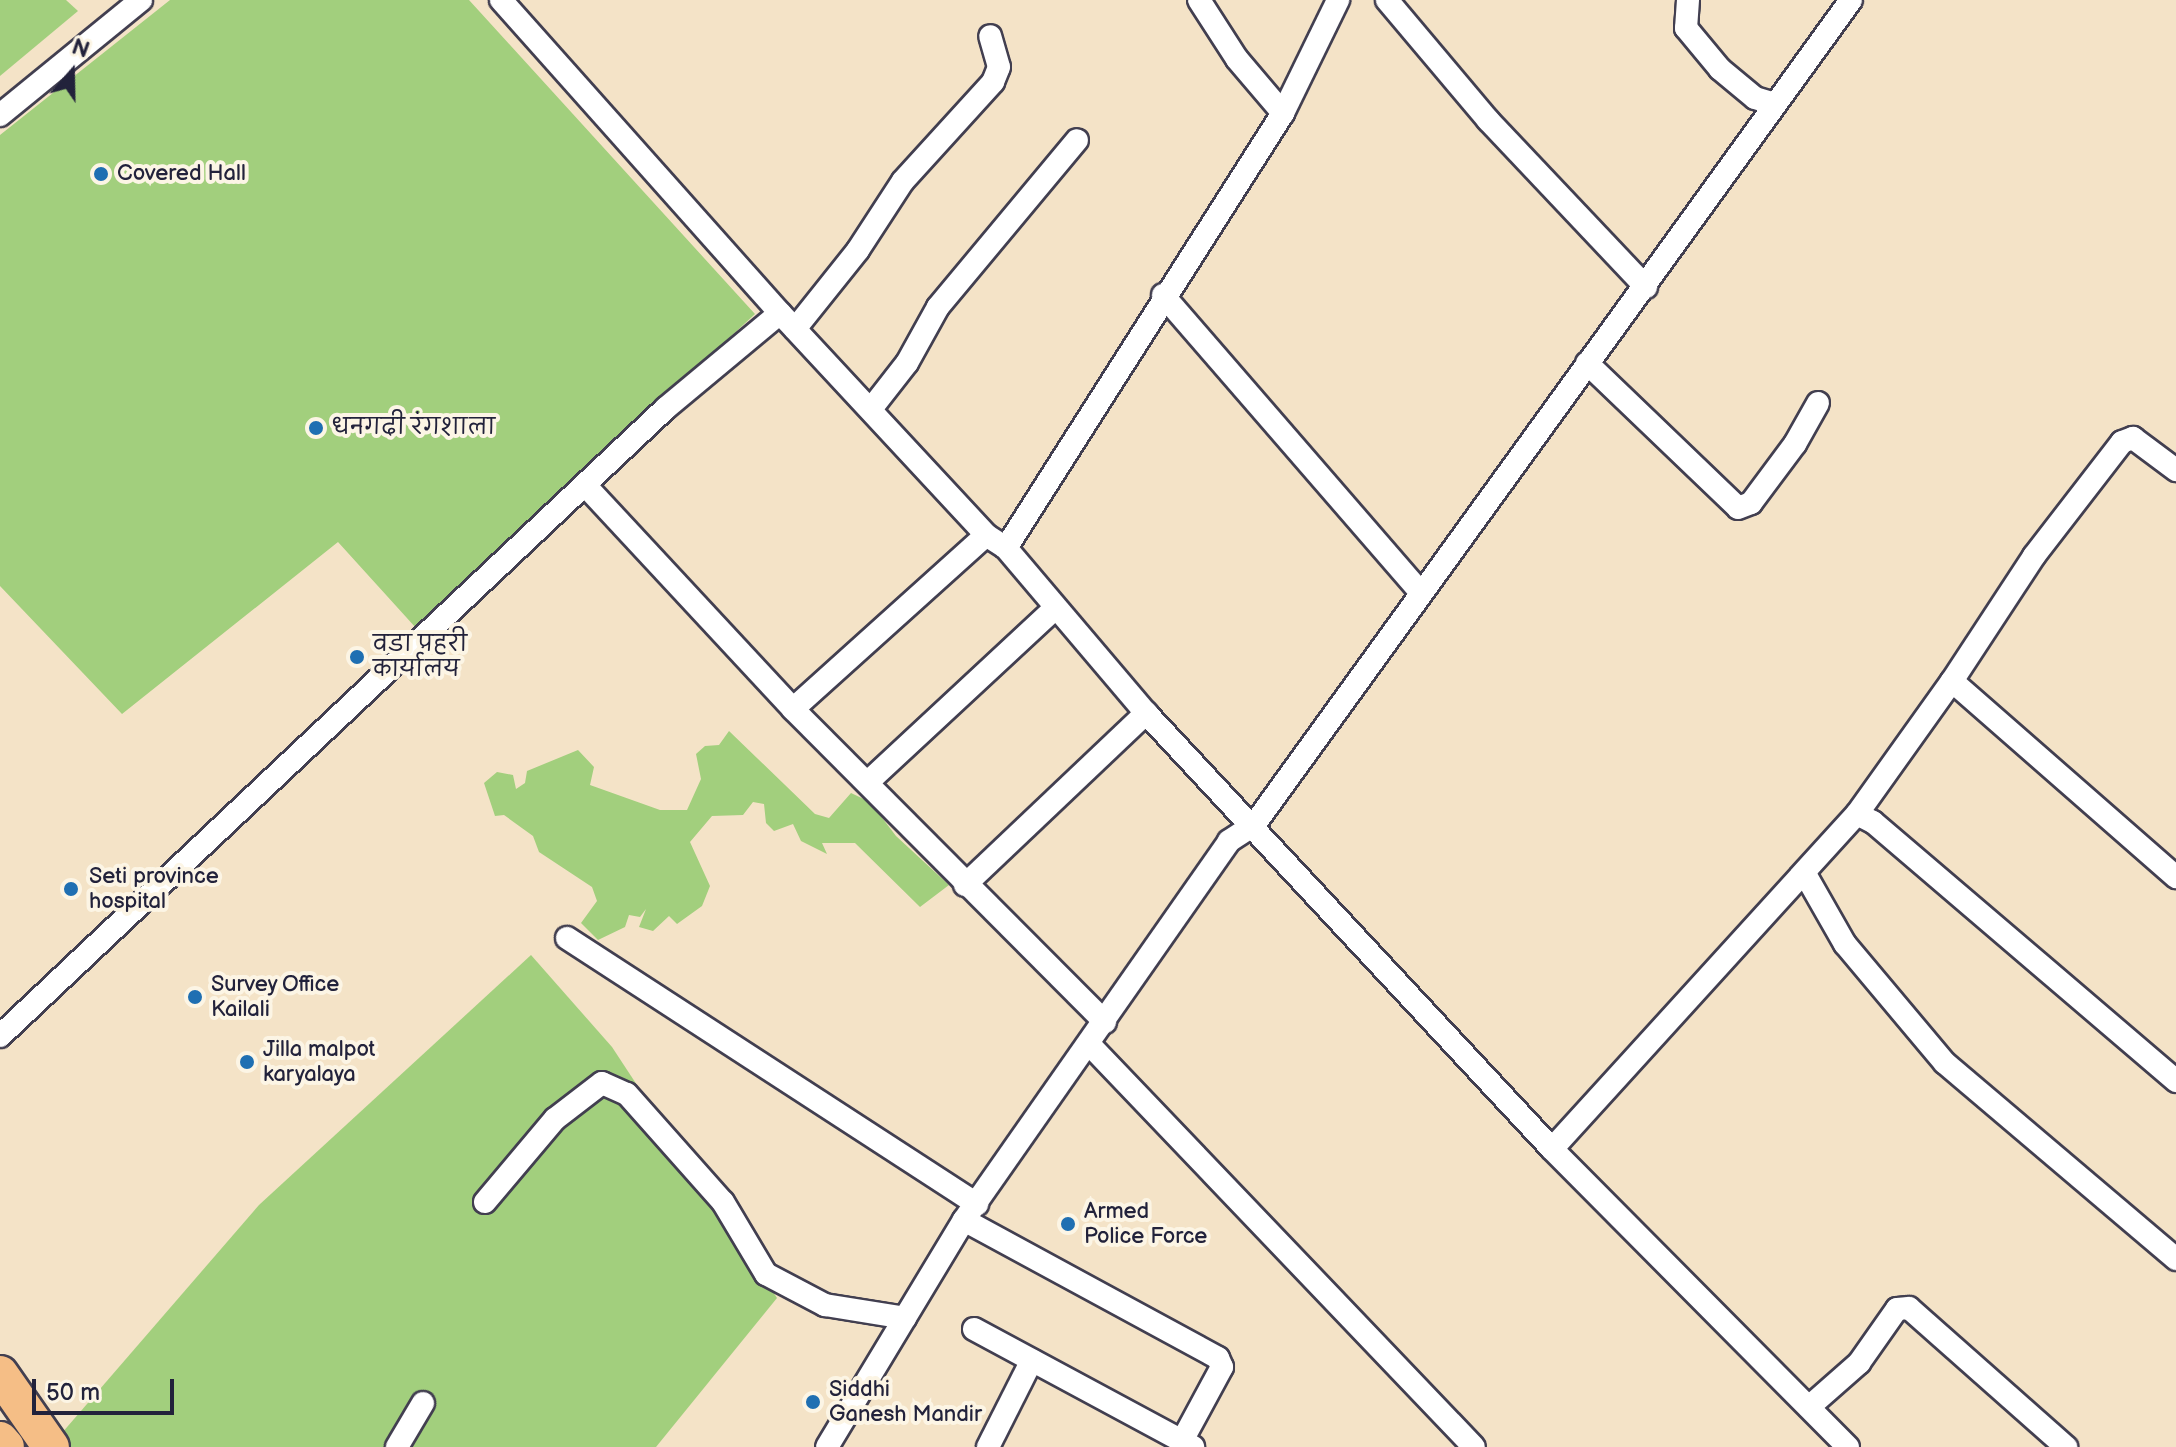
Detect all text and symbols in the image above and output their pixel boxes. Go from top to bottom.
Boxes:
north arrow [32,32,112,112]
text: N [68,33,93,64]
place label: Covered Hall [117,161,246,187]
marker: Covered Hall [92,165,110,183]
place label: धनगढी रंगशाला [332,415,495,441]
marker: धनगढी रंगशाला [307,419,325,437]
place label: वडा प्रहरी कार्यालय [373,631,467,682]
marker: वडा प्रहरी कार्यालय [348,648,366,666]
place label: Seti province hospital [89,863,219,914]
marker: Seti province hospital [60,878,82,900]
place label: Survey Office Kailali [211,971,341,1022]
marker: Survey Office Kailali [186,988,204,1006]
place label: Jilla malpot karyalaya [263,1036,375,1088]
marker: Jilla malpot karyalaya [238,1053,256,1071]
place label: Armed Police Force [1084,1198,1207,1250]
marker: Armed Police Force [1059,1215,1077,1233]
scale bar [36,1363,178,1413]
place label: Siddhi Ganesh Mandir [829,1376,982,1428]
text: 50 m [46,1378,100,1407]
marker: Siddhi Ganesh Mandir [804,1393,822,1411]

